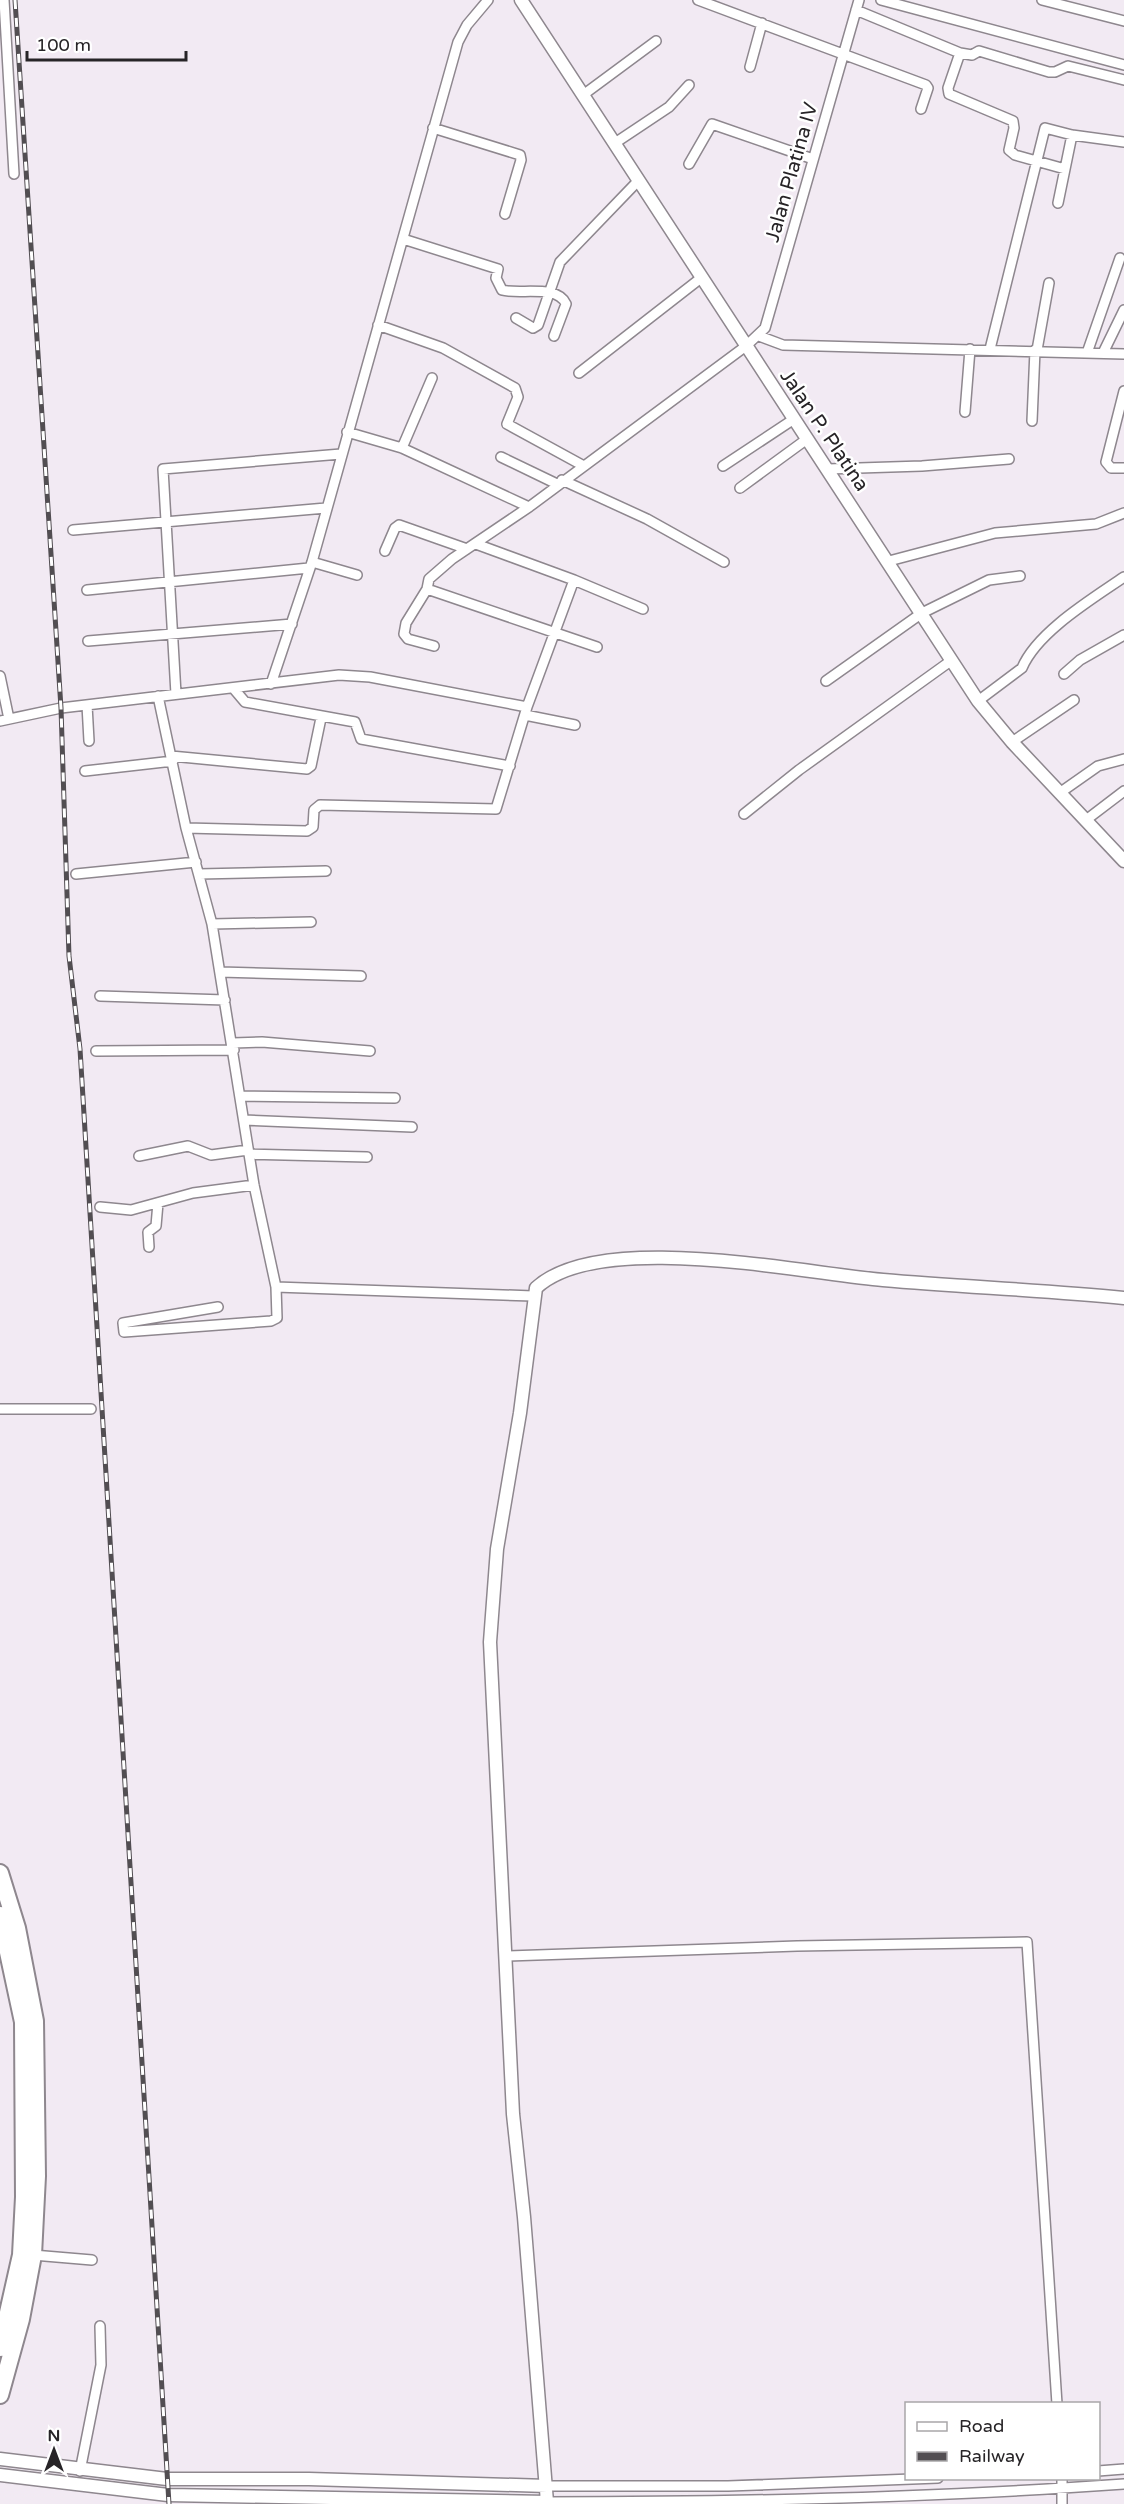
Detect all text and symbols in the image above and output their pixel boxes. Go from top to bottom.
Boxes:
scale bar [27,24,186,62]
text: 100 m [36,34,91,56]
street label: Jalan Platina IV [761,100,823,245]
street label: Jalan P. Platina [775,365,874,496]
legend [905,2402,1100,2480]
text: Road [959,2415,1004,2437]
north arrow [24,2420,84,2480]
text: N [48,2426,60,2446]
text: Railway [959,2445,1025,2467]

